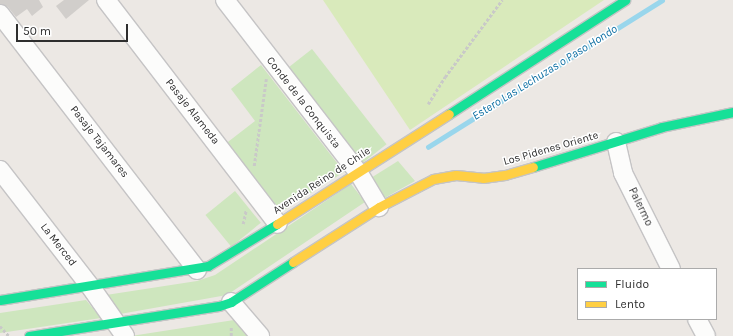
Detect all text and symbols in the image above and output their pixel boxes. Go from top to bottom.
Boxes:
scale bar [18,16,130,42]
water label: Estero Las Lechuzas o Paso Hondo [470,22,620,124]
text: 50 m [23,24,51,38]
street label: Conde de la Conquista [263,55,343,151]
street label: Pasaje Alameda [162,77,222,147]
street label: Pasaje Tajamares [67,103,131,181]
street label: Los Pidenes Oriente [502,129,600,169]
street label: Avenida Reino de Chile [271,145,373,217]
street label: Palermo [625,186,655,228]
street label: La Merced [37,221,79,269]
legend [577,268,717,320]
text: Fluido [615,277,649,291]
text: Lento [615,297,645,311]

